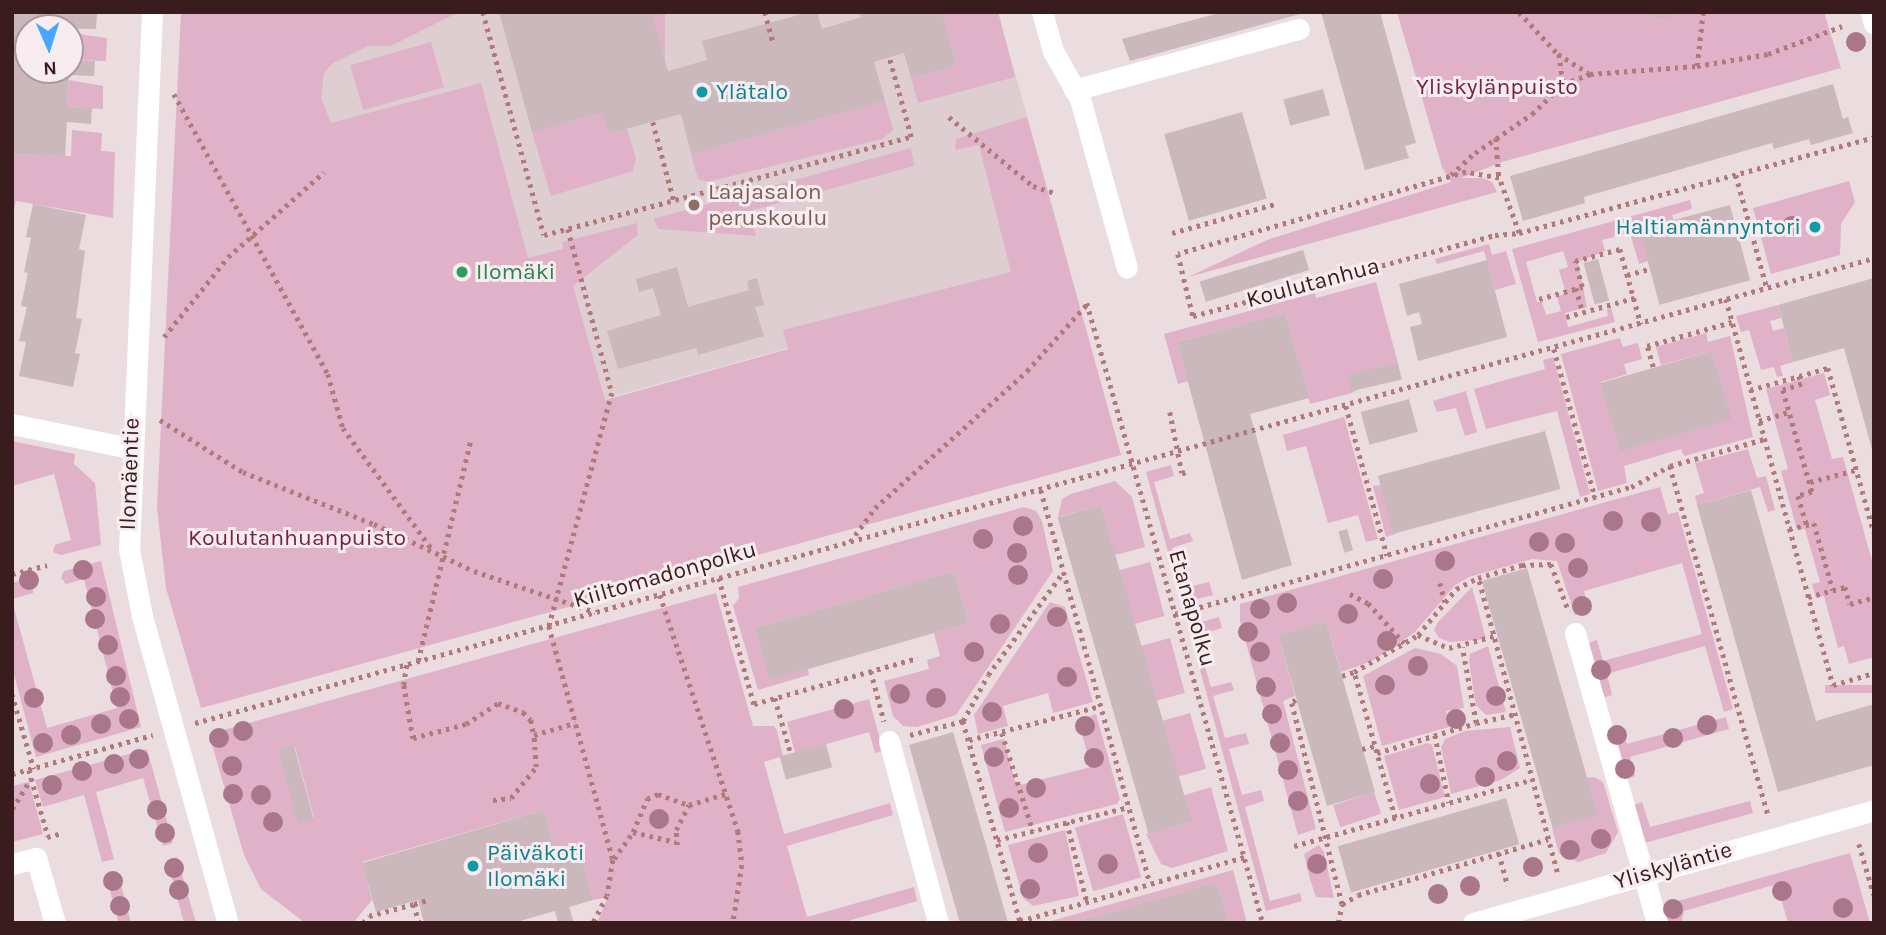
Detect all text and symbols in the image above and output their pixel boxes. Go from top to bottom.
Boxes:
north arrow [14,14,84,84]
text: N [43,57,57,79]
park label: Yliskylänpuisto [1416,73,1578,101]
place label: Ylätalo [716,78,788,106]
marker: Ylätalo [694,84,710,100]
place label: Laajasalon peruskoulu [708,178,827,232]
marker: Laajasalon peruskoulu [686,197,702,213]
place label: Haltiamännyntori [1615,213,1801,241]
marker: Haltiamännyntori [1807,219,1823,235]
street label: Koulutanhua [1244,252,1382,314]
place label: Ilomäki [476,258,555,286]
marker: Ilomäki [454,264,470,280]
street label: Ilomäentie [114,417,146,531]
park label: Koulutanhuanpuisto [188,524,406,552]
street label: Kiiltomadonpolku [570,536,760,614]
street label: Etanapolku [1162,546,1222,670]
street label: Yliskyläntie [1611,836,1735,896]
place label: Päiväkoti Ilomäki [487,839,584,893]
marker: Päiväkoti Ilomäki [465,858,481,874]

